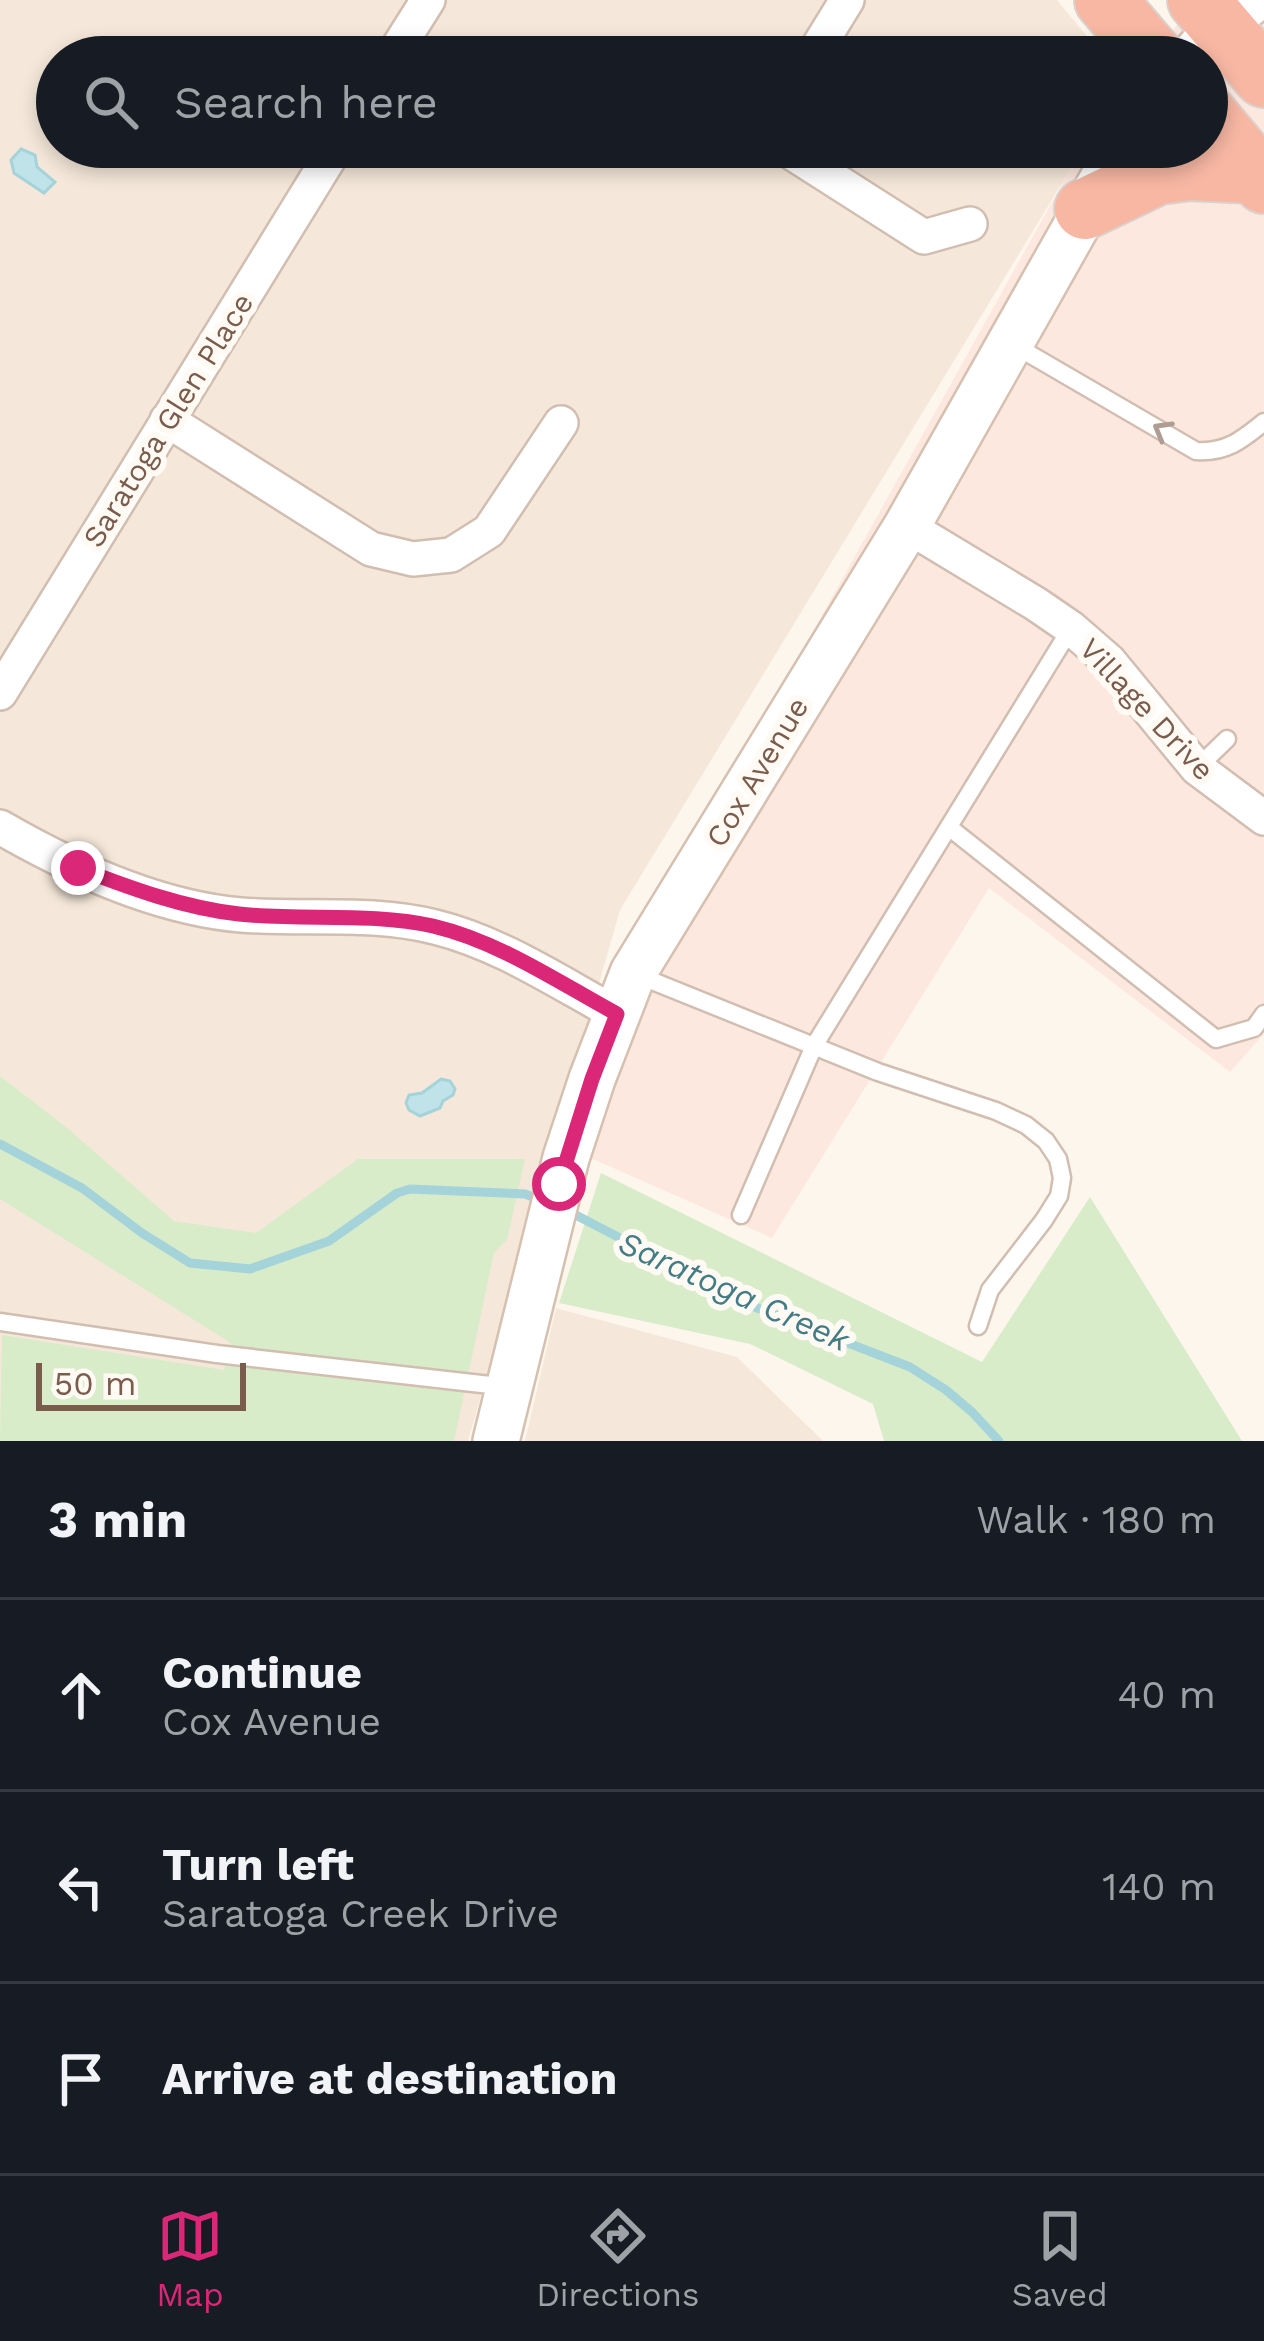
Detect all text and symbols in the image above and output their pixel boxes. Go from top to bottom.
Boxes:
search box [36,36,1228,168]
icon: search [78,69,144,135]
text: Search here [174,76,438,129]
street label: Saratoga Glen Place [76,287,260,553]
one-way arrow [1153,422,1174,445]
street label: Village Drive [1073,631,1221,787]
street label: Cox Avenue [699,691,815,853]
route end [51,841,105,895]
route start [532,1157,586,1211]
water label: Saratoga Creek [612,1223,856,1360]
scale bar [36,1357,246,1410]
text: 50 m [54,1364,136,1403]
text: 3 min [48,1490,187,1549]
text: Walk · 180 m [976,1497,1216,1542]
text: Continue [162,1646,362,1699]
icon: ahead [48,1662,114,1728]
text: 40 m [1117,1672,1216,1717]
text: Cox Avenue [162,1699,381,1744]
text: Turn left [162,1838,354,1891]
icon: left [48,1854,114,1920]
text: 140 m [1102,1864,1216,1909]
text: Saratoga Creek Drive [162,1891,559,1936]
icon: arrive [48,2046,114,2112]
text: Arrive at destination [162,2052,617,2105]
tab: Map [156,2203,224,2314]
tab: Directions [536,2203,699,2314]
tab: Saved [1012,2203,1108,2314]

